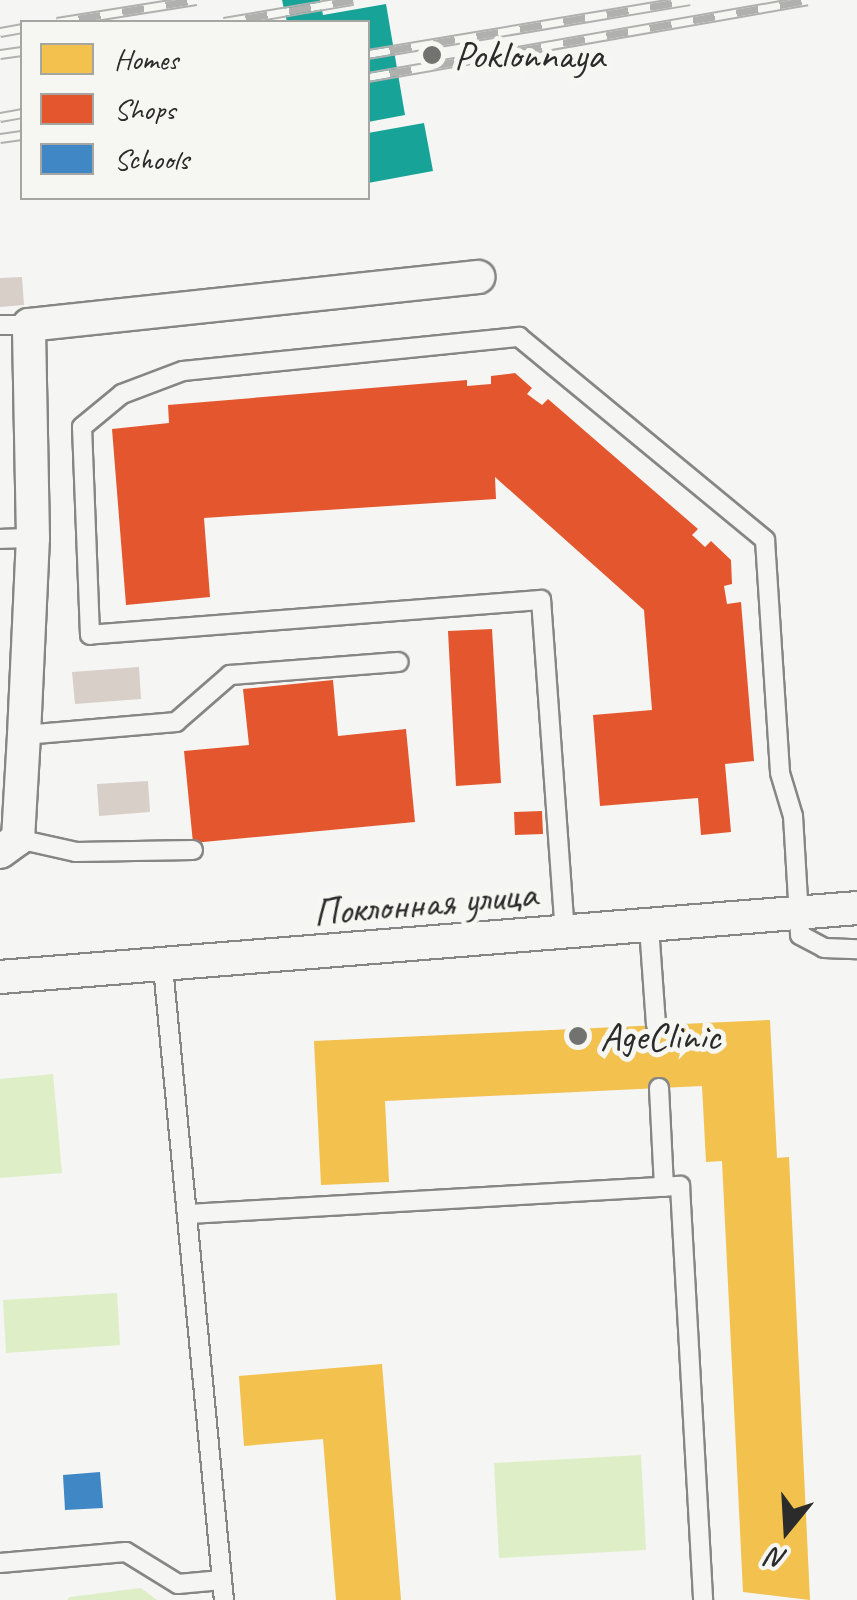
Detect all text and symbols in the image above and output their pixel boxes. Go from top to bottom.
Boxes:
legend [20,20,370,200]
place label: Poklonnaya [454,31,604,79]
text: Homes [114,40,178,78]
marker: Poklonnaya [419,42,445,68]
text: Shops [114,90,175,128]
text: Schools [114,140,189,178]
street label: Поклонная улица [309,869,541,937]
place label: AgeClinic [600,1012,720,1060]
marker: AgeClinic [565,1023,591,1049]
north arrow [737,1480,837,1580]
text: N [764,1540,791,1578]

